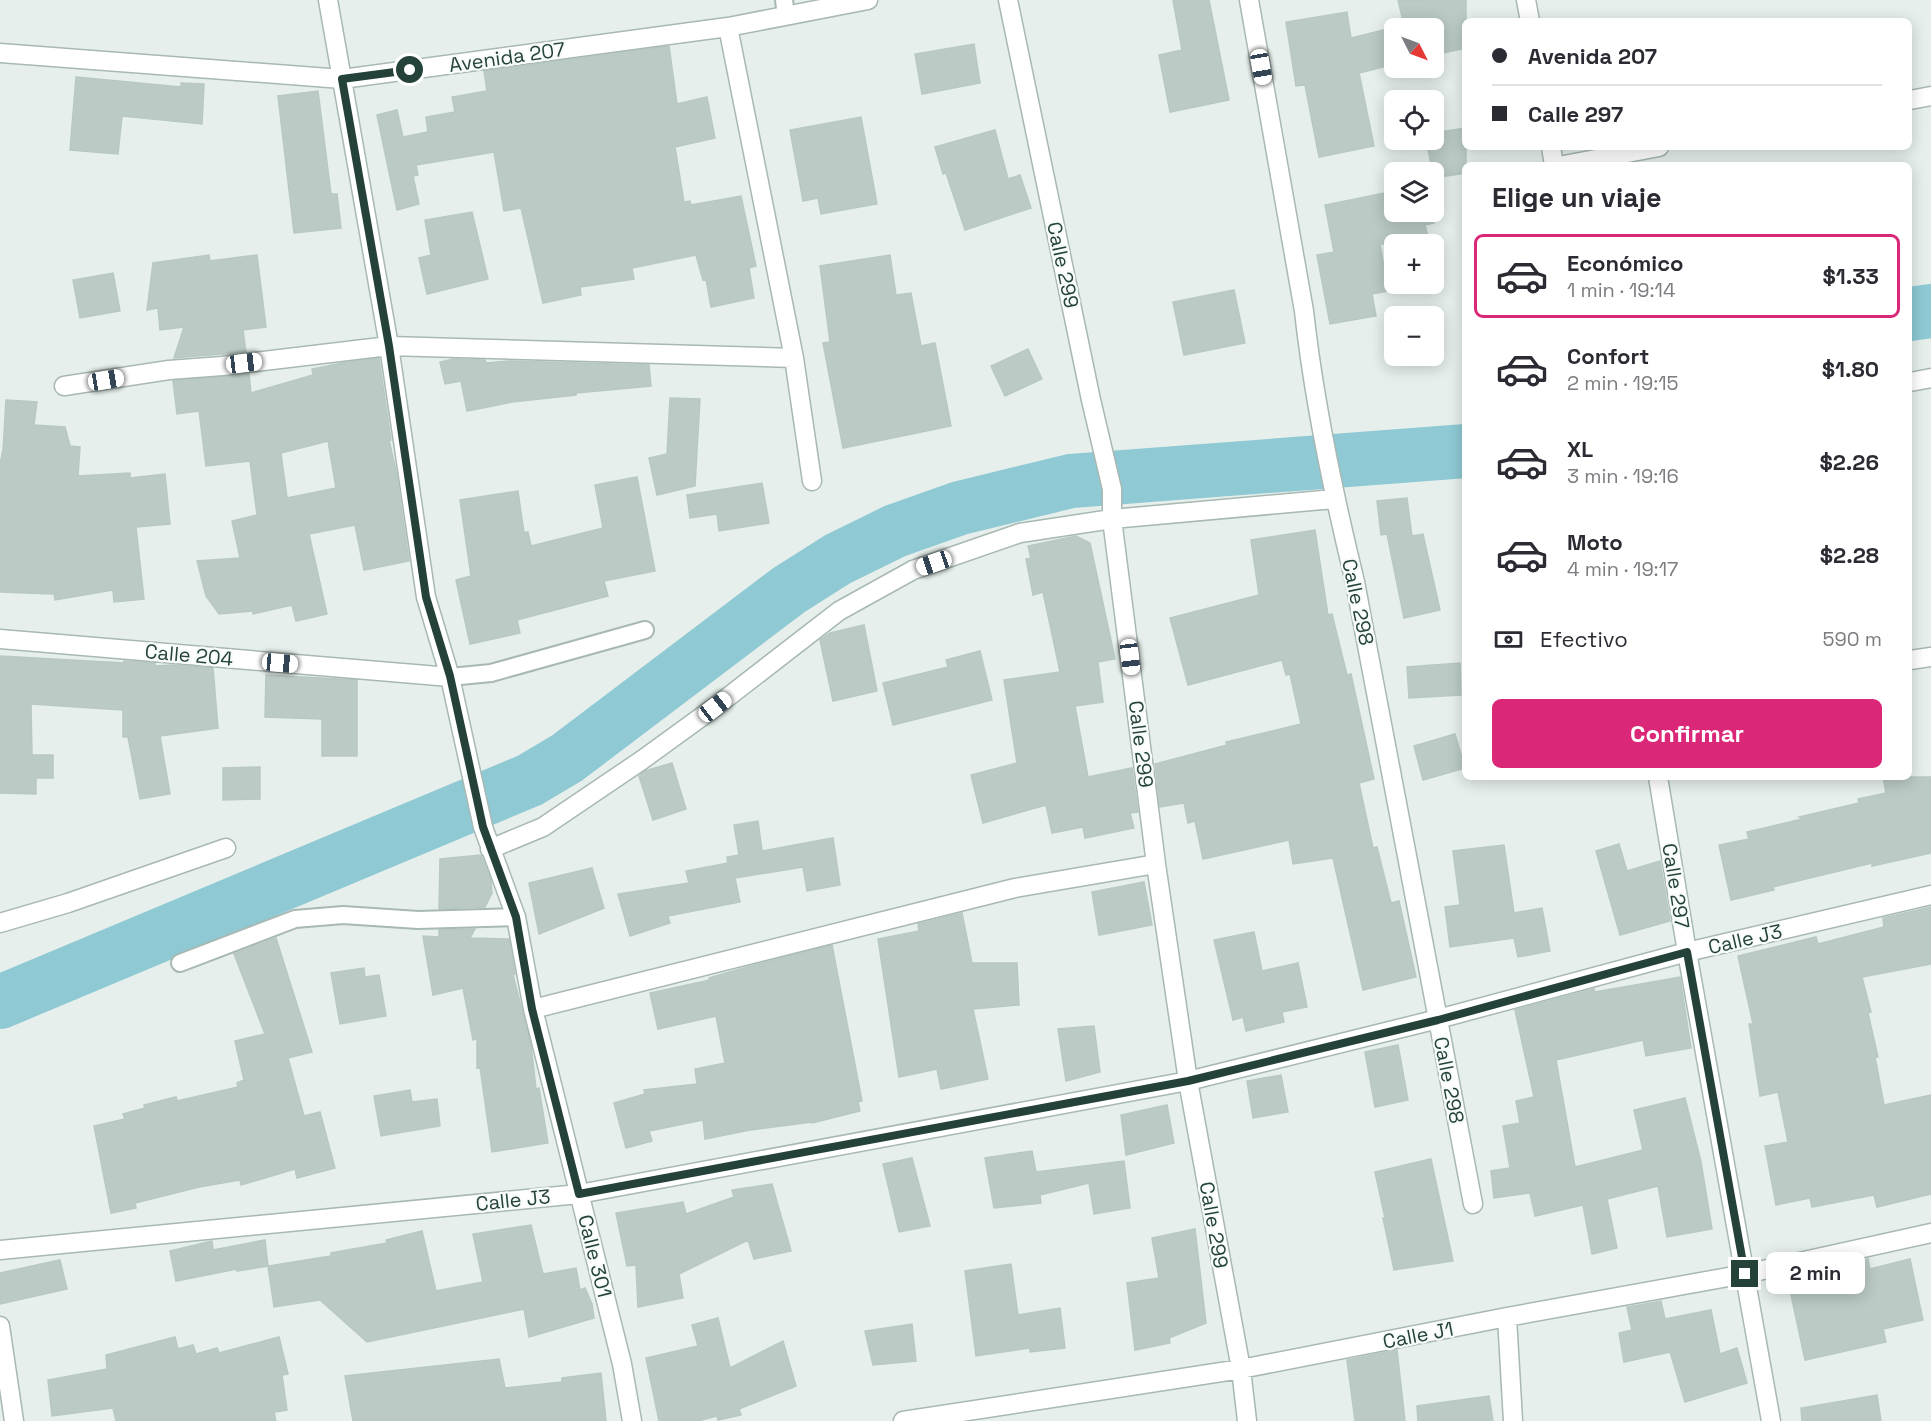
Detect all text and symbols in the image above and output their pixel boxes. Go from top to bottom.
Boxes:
north arrow [1384,18,1444,78]
map controls [1384,18,1444,366]
street label: Avenida 207 [447,36,567,78]
text: Avenida 207 [1528,42,1657,70]
car [1249,48,1273,86]
route start [396,56,423,83]
button: locate [1384,90,1444,150]
text: Calle 297 [1528,100,1623,128]
button: layers [1384,162,1444,222]
text: Elige un viaje [1492,180,1662,215]
street label: Calle 299 [1041,219,1085,311]
button: + [1384,234,1444,294]
icon: car [1495,249,1549,303]
text: Económico [1567,249,1684,277]
text: $1.33 [1822,262,1879,290]
text: 1 min · 19:14 [1567,277,1675,303]
button: − [1384,306,1444,366]
icon: car [1495,342,1549,396]
text: Confort [1567,342,1649,370]
car [225,352,263,374]
text: $1.80 [1822,355,1879,383]
car [87,368,125,392]
text: 2 min · 19:15 [1567,370,1679,396]
icon: car [1495,435,1549,489]
text: XL [1567,435,1593,463]
text: $2.26 [1819,448,1879,476]
text: 3 min · 19:16 [1567,463,1679,489]
icon: car [1495,528,1549,582]
text: Moto [1567,528,1623,556]
text: $2.28 [1820,541,1879,569]
car [914,549,954,577]
street label: Calle 298 [1336,556,1380,648]
text: 4 min · 19:17 [1567,556,1678,582]
icon: cash [1492,623,1525,656]
text: Efectivo [1540,625,1628,653]
text: 590 m [1823,626,1882,652]
street label: Calle 204 [144,638,234,672]
car [1119,638,1141,676]
car [261,652,299,674]
car [695,689,735,725]
street label: Calle 299 [1123,699,1159,789]
button: Confirmar [1492,699,1882,768]
street label: Calle 297 [1656,841,1696,931]
street label: Calle J3 [1705,918,1785,960]
street label: Calle 298 [1428,1034,1470,1126]
street label: Calle 299 [1194,1180,1234,1270]
street label: Calle J3 [474,1183,552,1217]
street label: Calle 301 [572,1212,618,1300]
callout: 2 min [1766,1253,1865,1295]
route end [1731,1260,1758,1287]
text: 2 min [1790,1260,1841,1286]
street label: Calle J1 [1380,1315,1456,1355]

